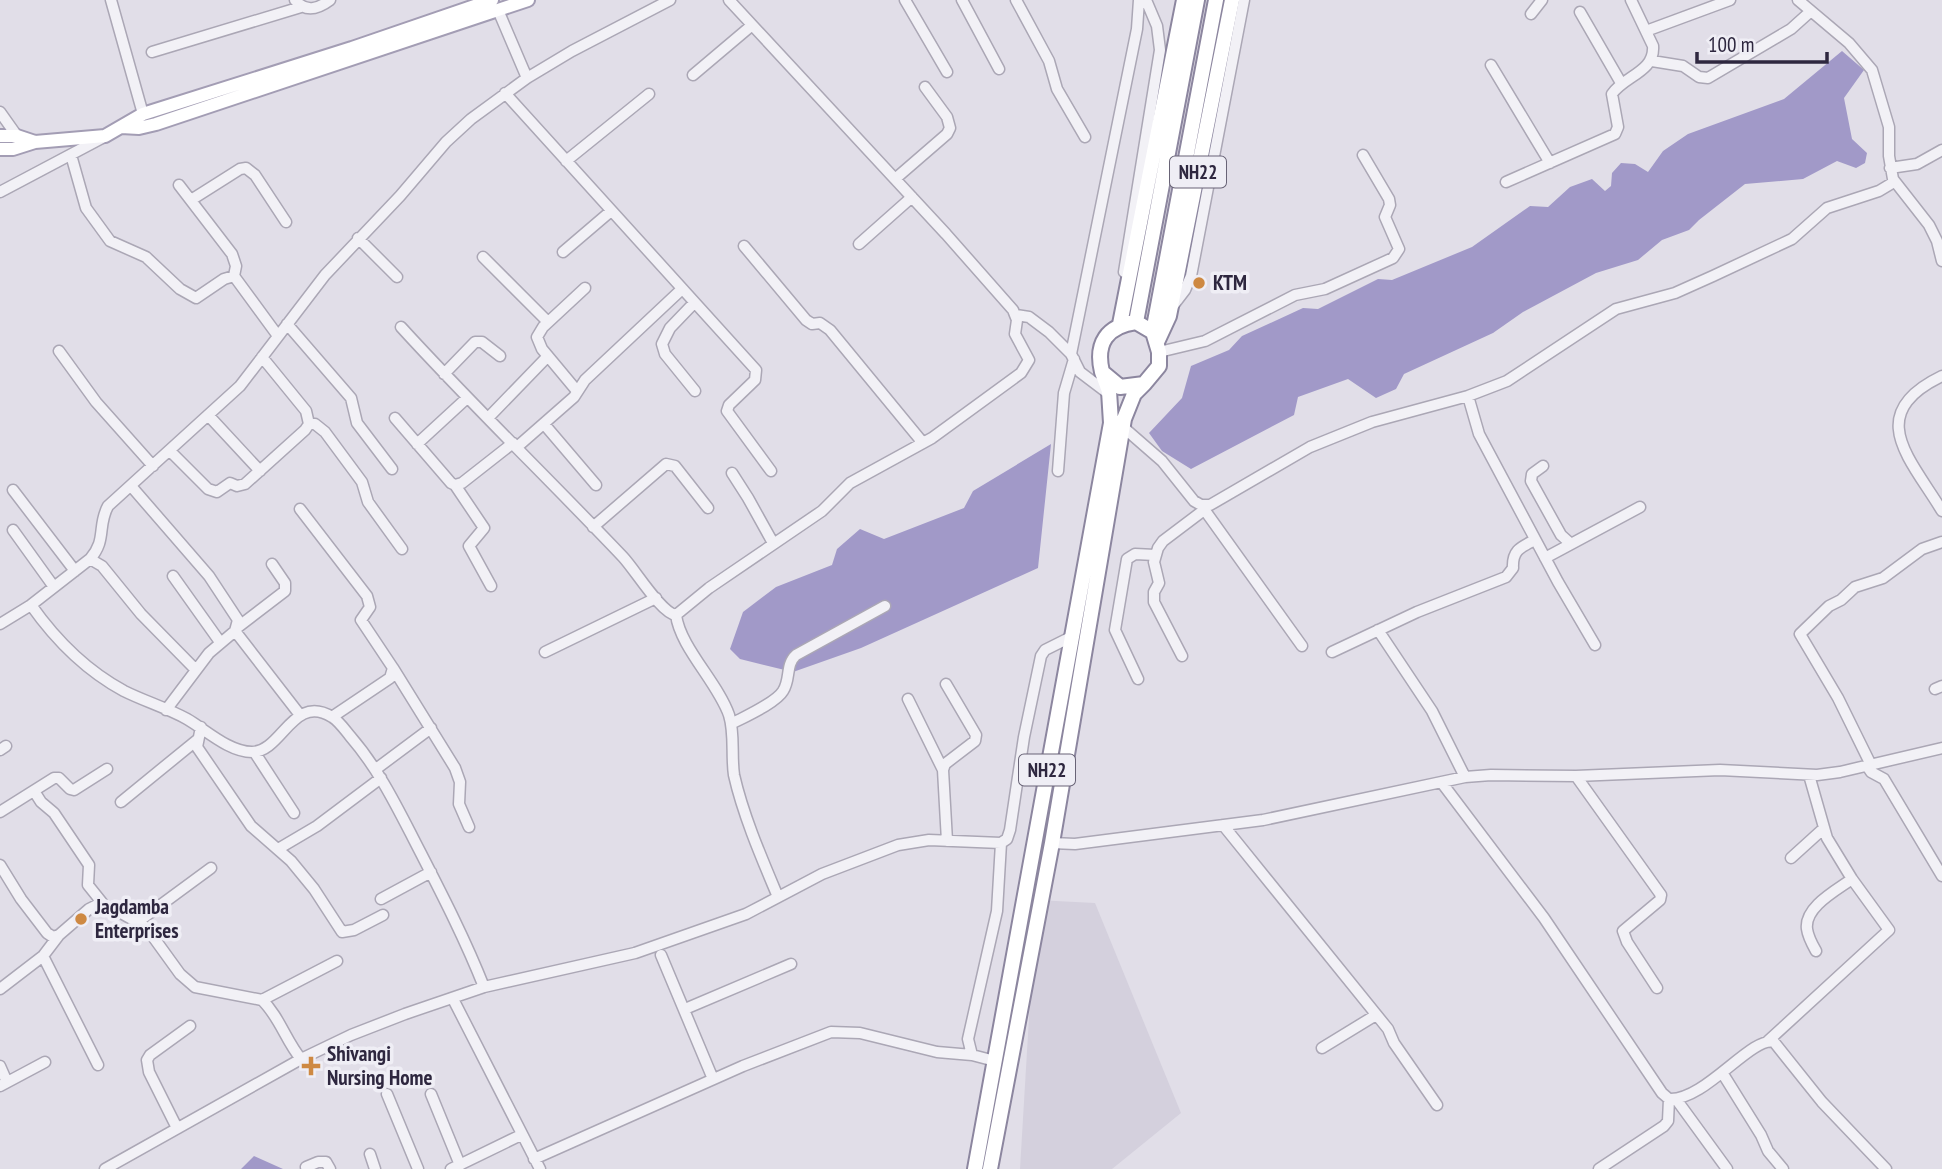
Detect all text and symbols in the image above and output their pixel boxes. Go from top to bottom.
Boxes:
scale bar [1697,21,1826,65]
text: 100 m [1708,31,1754,58]
road number: NH22 [1170,156,1226,188]
place label: KTM [1213,269,1247,296]
marker: KTM [1191,275,1207,291]
road number: NH22 [1019,754,1075,786]
place label: Jagdamba Enterprises [94,893,179,944]
marker: Jagdamba Enterprises [73,911,89,927]
place label: Shivangi Nursing Home [327,1040,432,1091]
marker: Shivangi Nursing Home [301,1056,321,1076]

